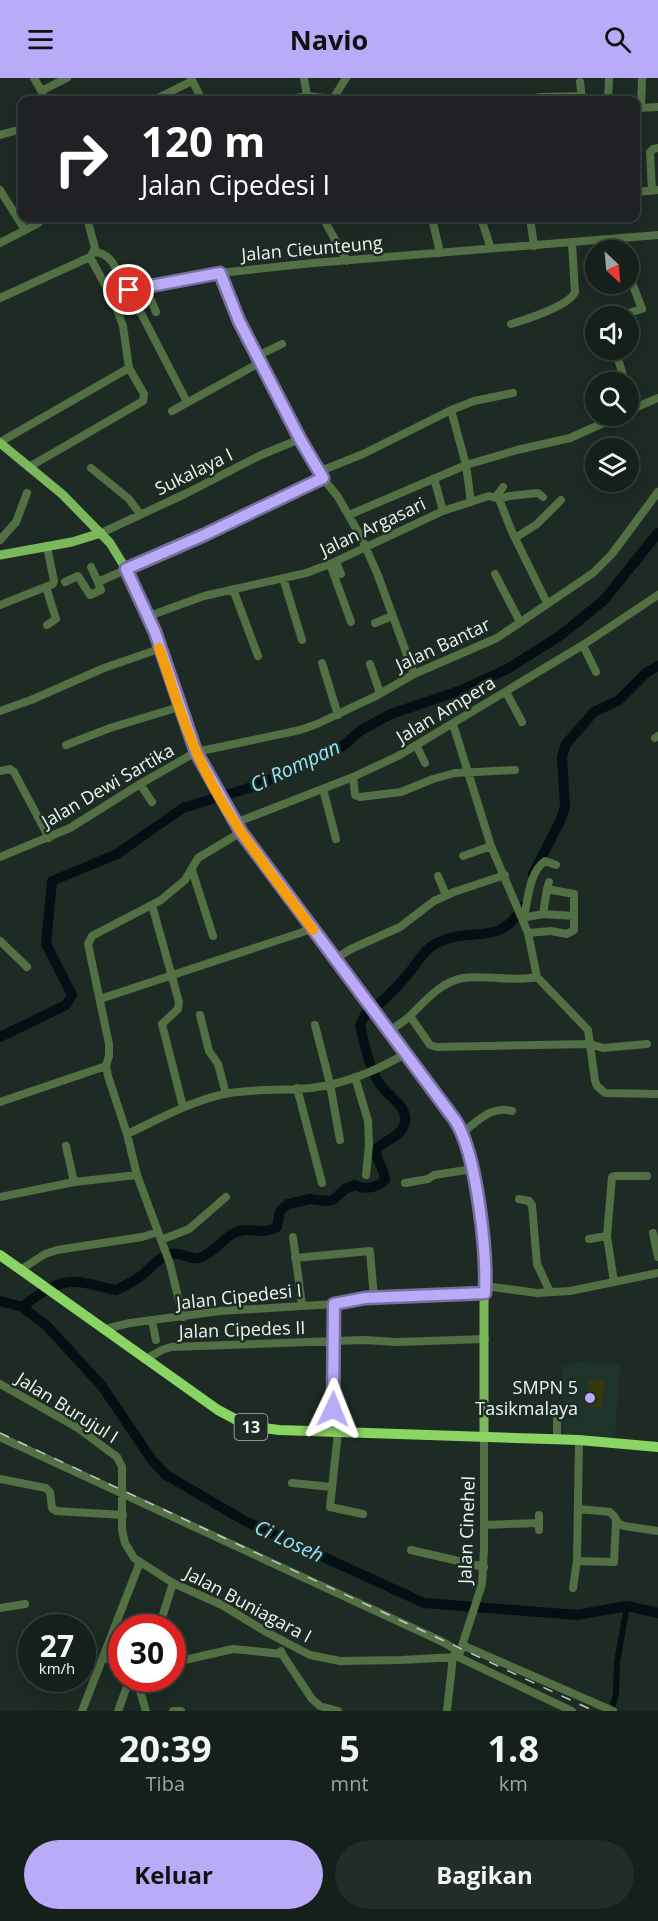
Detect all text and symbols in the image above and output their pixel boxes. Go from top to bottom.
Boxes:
text: Navio [290,21,368,58]
icon: menu [24,23,57,56]
icon: search [601,23,634,56]
text: 120 m [141,112,265,169]
icon: right [42,120,120,198]
text: Jalan Cipedesi I [141,166,330,203]
street label: Jalan Cieunteung [238,230,384,266]
north arrow [585,240,639,294]
map controls [585,240,639,492]
pin [103,264,154,315]
icon: arrive [112,273,145,306]
button: sound [585,306,639,360]
button: search [585,372,639,426]
button: layers [585,438,639,492]
street label: Sukalaya I [151,442,236,500]
street label: Jalan Argasari [314,491,429,562]
street label: Jalan Bantar [390,611,494,677]
street label: Jalan Ampera [390,670,500,749]
water label: Ci Rompan [245,733,344,798]
street label: Jalan Dewi Sartika [35,737,178,834]
street label: Jalan Cipedesi I [173,1277,303,1315]
street label: Jalan Cipedes II [176,1315,306,1343]
street label: Jalan Burujul I [10,1365,123,1448]
place label: SMPN 5 Tasikmalaya [475,1375,578,1420]
position arrow [301,1377,365,1441]
marker: SMPN 5 Tasikmalaya [583,1391,597,1405]
road number: 13 [234,1414,268,1440]
street label: Jalan Cinehel [452,1476,480,1586]
water label: Ci Loseh [250,1513,328,1568]
street label: Jalan Buniagara I [179,1560,316,1648]
speed limit sign: 30 [108,1614,186,1692]
text: 27 [40,1625,74,1666]
text: km/h [39,1658,75,1678]
text: 20:39 [119,1724,212,1773]
text: 5 [339,1724,360,1773]
text: 1.8 [488,1724,539,1773]
text: Tiba [146,1770,185,1797]
text: mnt [331,1770,369,1797]
text: km [499,1770,528,1797]
button: Keluar [24,1840,323,1909]
button: Bagikan [335,1840,634,1909]

